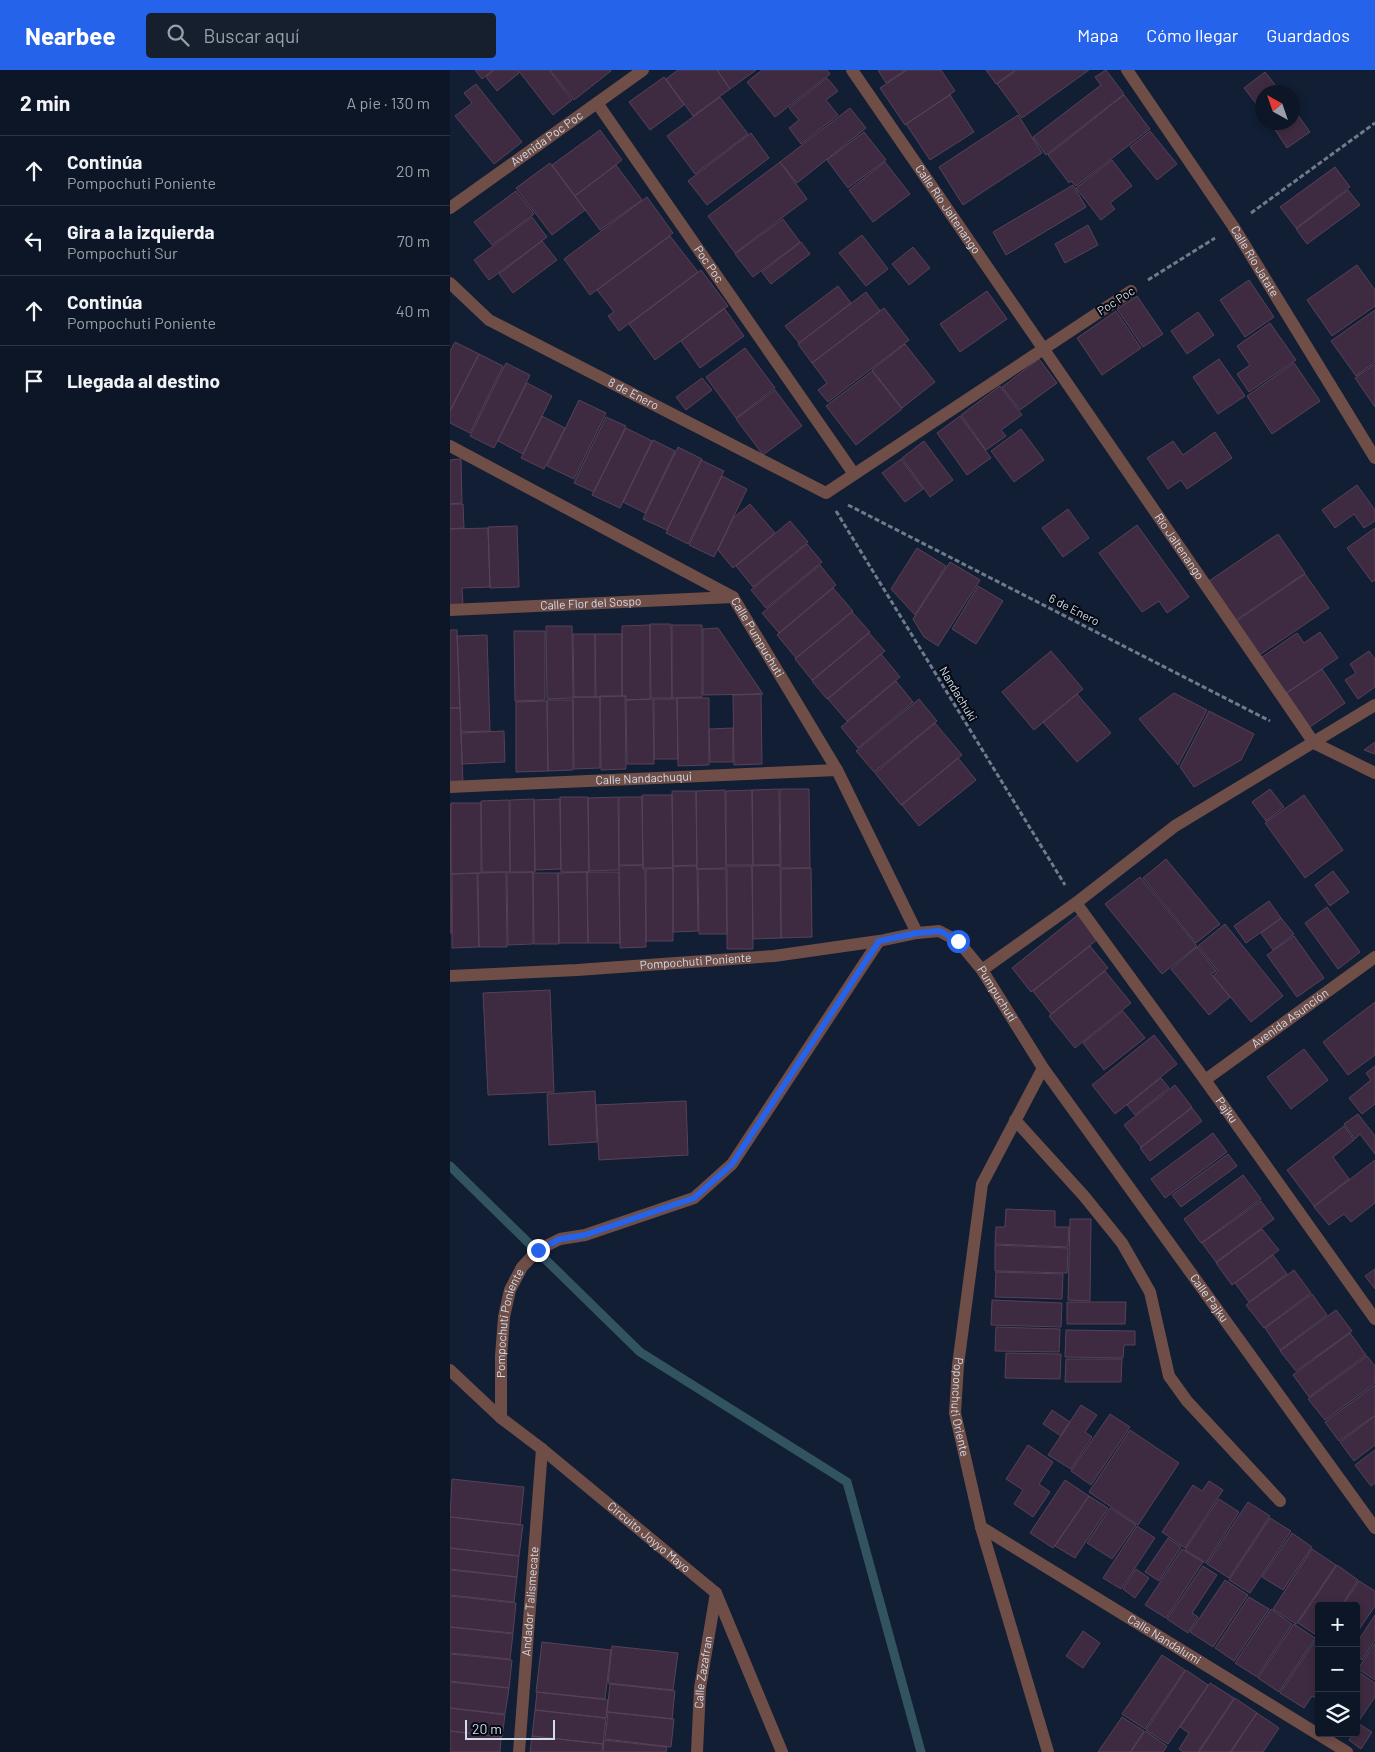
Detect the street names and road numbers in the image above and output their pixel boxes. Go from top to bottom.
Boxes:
street label: Avenida Poc Poc [507,107,585,168]
street label: Calle Río Jaltenango [913,161,984,256]
street label: Calle Río Jatate [1228,223,1282,299]
street label: Poc Poc [692,242,727,285]
street label: Poc Poc [1094,283,1137,317]
street label: 8 de Enero [606,374,661,412]
street label: Río Jaltenango [1152,510,1208,582]
street label: 6 de Enero [1047,590,1102,628]
street label: Calle Flor del Sospo [540,593,642,612]
street label: Calle Pumpuchuti [729,594,788,679]
street label: Nandachuki [937,664,981,723]
street label: Calle Nandachuqui [595,768,692,787]
street label: Pompochuti Poniente [639,950,752,972]
street label: Pumpuchuti [975,963,1020,1024]
street label: Avenida Asunción [1248,985,1331,1050]
street label: Pajku [1213,1094,1241,1125]
street label: Pompochuti Poniente [493,1266,526,1378]
street label: Calle Pajku [1188,1271,1232,1324]
street label: Poponchuti Oriente [949,1356,973,1458]
street label: Circuito Joyyo Mayo [605,1498,694,1575]
street label: Andador Talismecate [518,1546,541,1657]
street label: Calle Nandalumi [1126,1611,1204,1667]
street label: Calle Zazafran [691,1635,715,1709]

